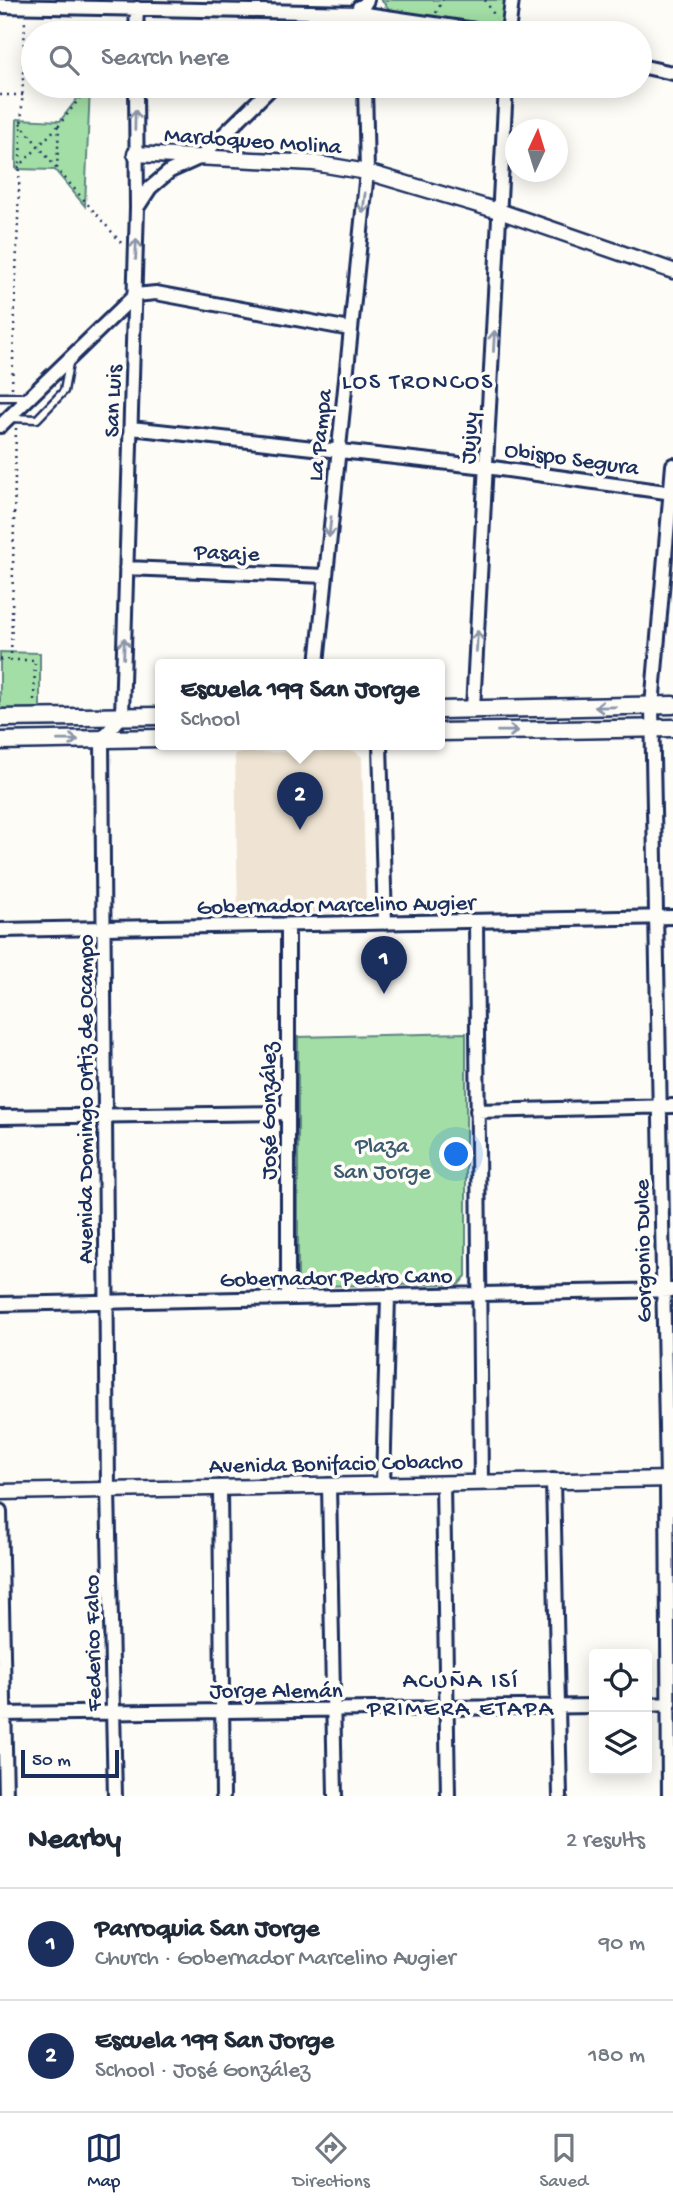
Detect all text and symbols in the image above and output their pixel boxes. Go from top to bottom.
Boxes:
search box [21,21,652,98]
icon: search [45,41,83,79]
text: Search here [101,44,229,75]
one-way arrow [128,108,142,131]
north arrow [505,119,568,182]
street label: Mardoqueo Molina [163,123,344,162]
one-way arrow [357,191,370,214]
one-way arrow [129,238,143,261]
one-way arrow [488,330,501,352]
street label: San Luis [100,364,129,438]
district label: LOS TRONCOS [342,369,494,398]
street label: La Pampa [303,387,340,483]
street label: Jujuy [456,412,485,465]
street label: Obispo Segura [503,438,642,483]
one-way arrow [323,515,336,537]
street label: Pasaje [193,540,261,569]
one-way arrow [471,630,484,653]
one-way arrow [117,637,131,660]
popup [155,659,445,750]
text: Escuela 199 San Jorge [181,676,419,707]
one-way arrow [594,700,617,713]
text: School [181,707,240,734]
one-way arrow [496,724,519,738]
one-way arrow [56,733,79,746]
pin: 2 [277,772,323,830]
street label: Gobernador Marcelino Augier [197,891,477,922]
street label: Avenida Domingo Ortiz de Ocampo [74,934,101,1264]
pin: 1 [361,936,407,994]
street label: José González [257,1042,284,1180]
park label: Plaza San Jorge [333,1134,432,1187]
your location [439,1137,473,1171]
street label: Gorgonio Dulce [630,1178,659,1323]
street label: Gobernador Pedro Cano [219,1264,453,1295]
street label: Avenida Bonifacio Cobacho [209,1450,463,1481]
street label: Federico Falco [80,1574,109,1713]
map controls [589,1649,652,1775]
button: locate [589,1649,652,1712]
district label: ACUÑA ISÍ PRIMERA ETAPA [366,1668,555,1725]
street label: Jorge Alemán [209,1679,343,1706]
button: layers [589,1712,652,1775]
scale bar [21,1747,119,1779]
text: 50 m [32,1750,71,1773]
text: Nearby [28,1824,121,1859]
text: 2 results [566,1828,645,1855]
text: Parroquia San Jorge [95,1915,319,1946]
text: 1 [46,1931,56,1958]
text: 90 m [599,1931,645,1958]
text: Church · Gobernador Marcelino Augier [95,1946,456,1973]
text: Escuela 199 San Jorge [95,2027,334,2058]
text: 2 [45,2043,57,2070]
text: 180 m [588,2043,645,2070]
text: School · José González [95,2058,310,2085]
tab: Map [85,2129,123,2194]
tab: Directions [293,2129,370,2194]
tab: Saved [539,2129,588,2194]

